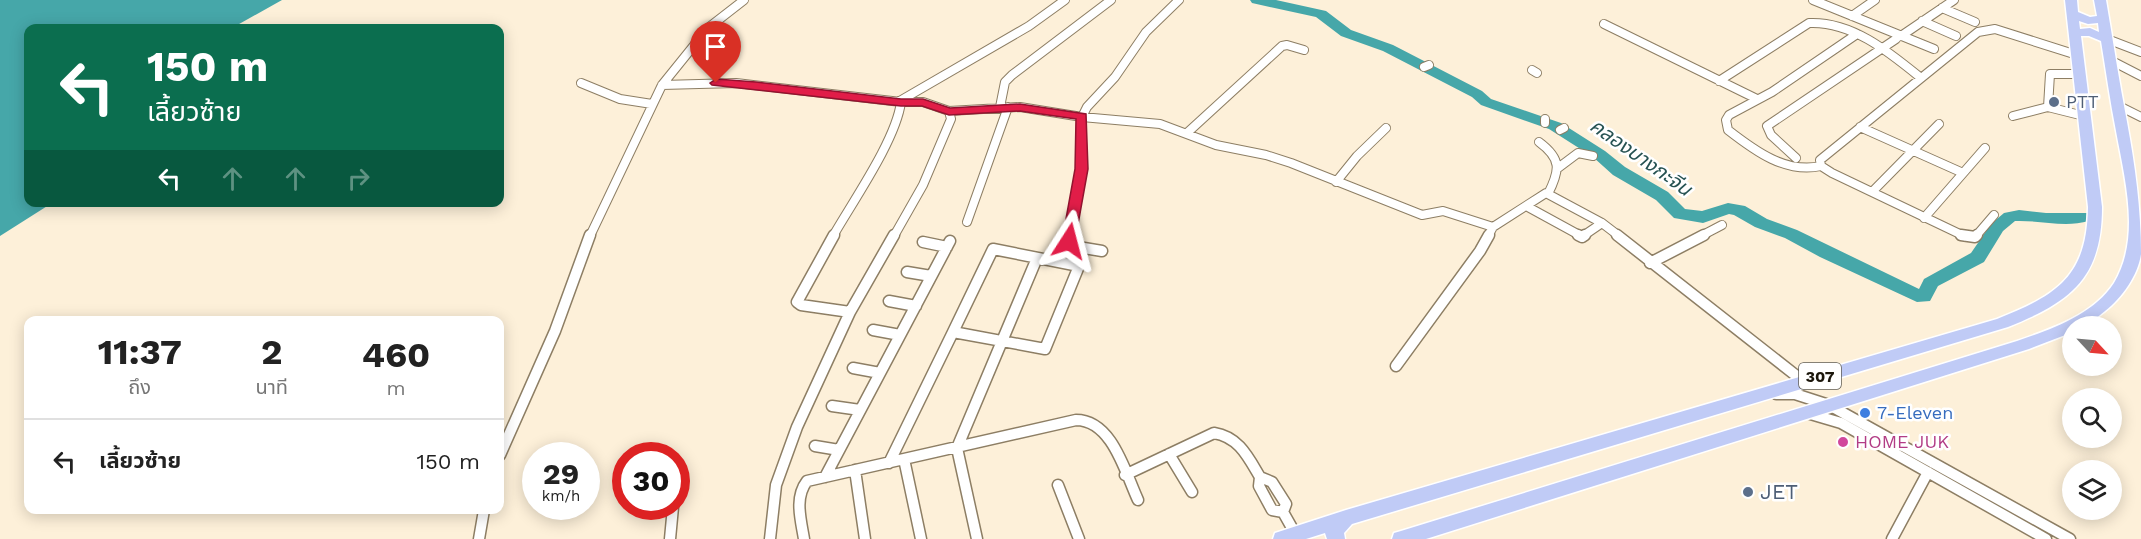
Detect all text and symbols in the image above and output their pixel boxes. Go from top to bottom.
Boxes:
pin [690,21,741,83]
icon: arrive [699,30,732,63]
text: 150 m [147,42,268,91]
icon: left [48,48,126,126]
place label: PTT [2066,91,2099,112]
marker: PTT [2047,95,2061,109]
text: เลี้ยวซ้าย [147,96,241,128]
water label: คลองบางกะจีน [1586,113,1698,202]
icon: left [153,162,186,195]
icon: ahead [216,162,249,195]
icon: ahead [279,162,312,195]
icon: right [342,162,375,195]
position arrow [1037,209,1101,273]
north arrow [2062,316,2122,376]
map controls [2062,316,2122,520]
text: 11:37 [98,331,182,373]
text: 2 [261,331,282,373]
text: 460 [362,334,430,376]
road number: 307 [1799,363,1841,389]
text: ถึง [128,375,151,399]
text: นาที [255,375,288,399]
text: m [386,376,406,400]
button: search [2062,388,2122,448]
place label: 7-Eleven [1877,402,1953,423]
marker: 7-Eleven [1858,406,1872,420]
place label: HOME JUK [1855,431,1949,452]
marker: HOME JUK [1836,435,1850,449]
speed limit sign: 30 [612,442,690,520]
icon: left [48,445,81,478]
text: เลี้ยวซ้าย [99,448,181,473]
text: 150 m [416,449,480,474]
text: 29 [543,456,579,491]
button: layers [2062,460,2122,520]
place label: JET [1760,479,1798,504]
marker: JET [1741,485,1755,499]
text: km/h [542,487,580,505]

